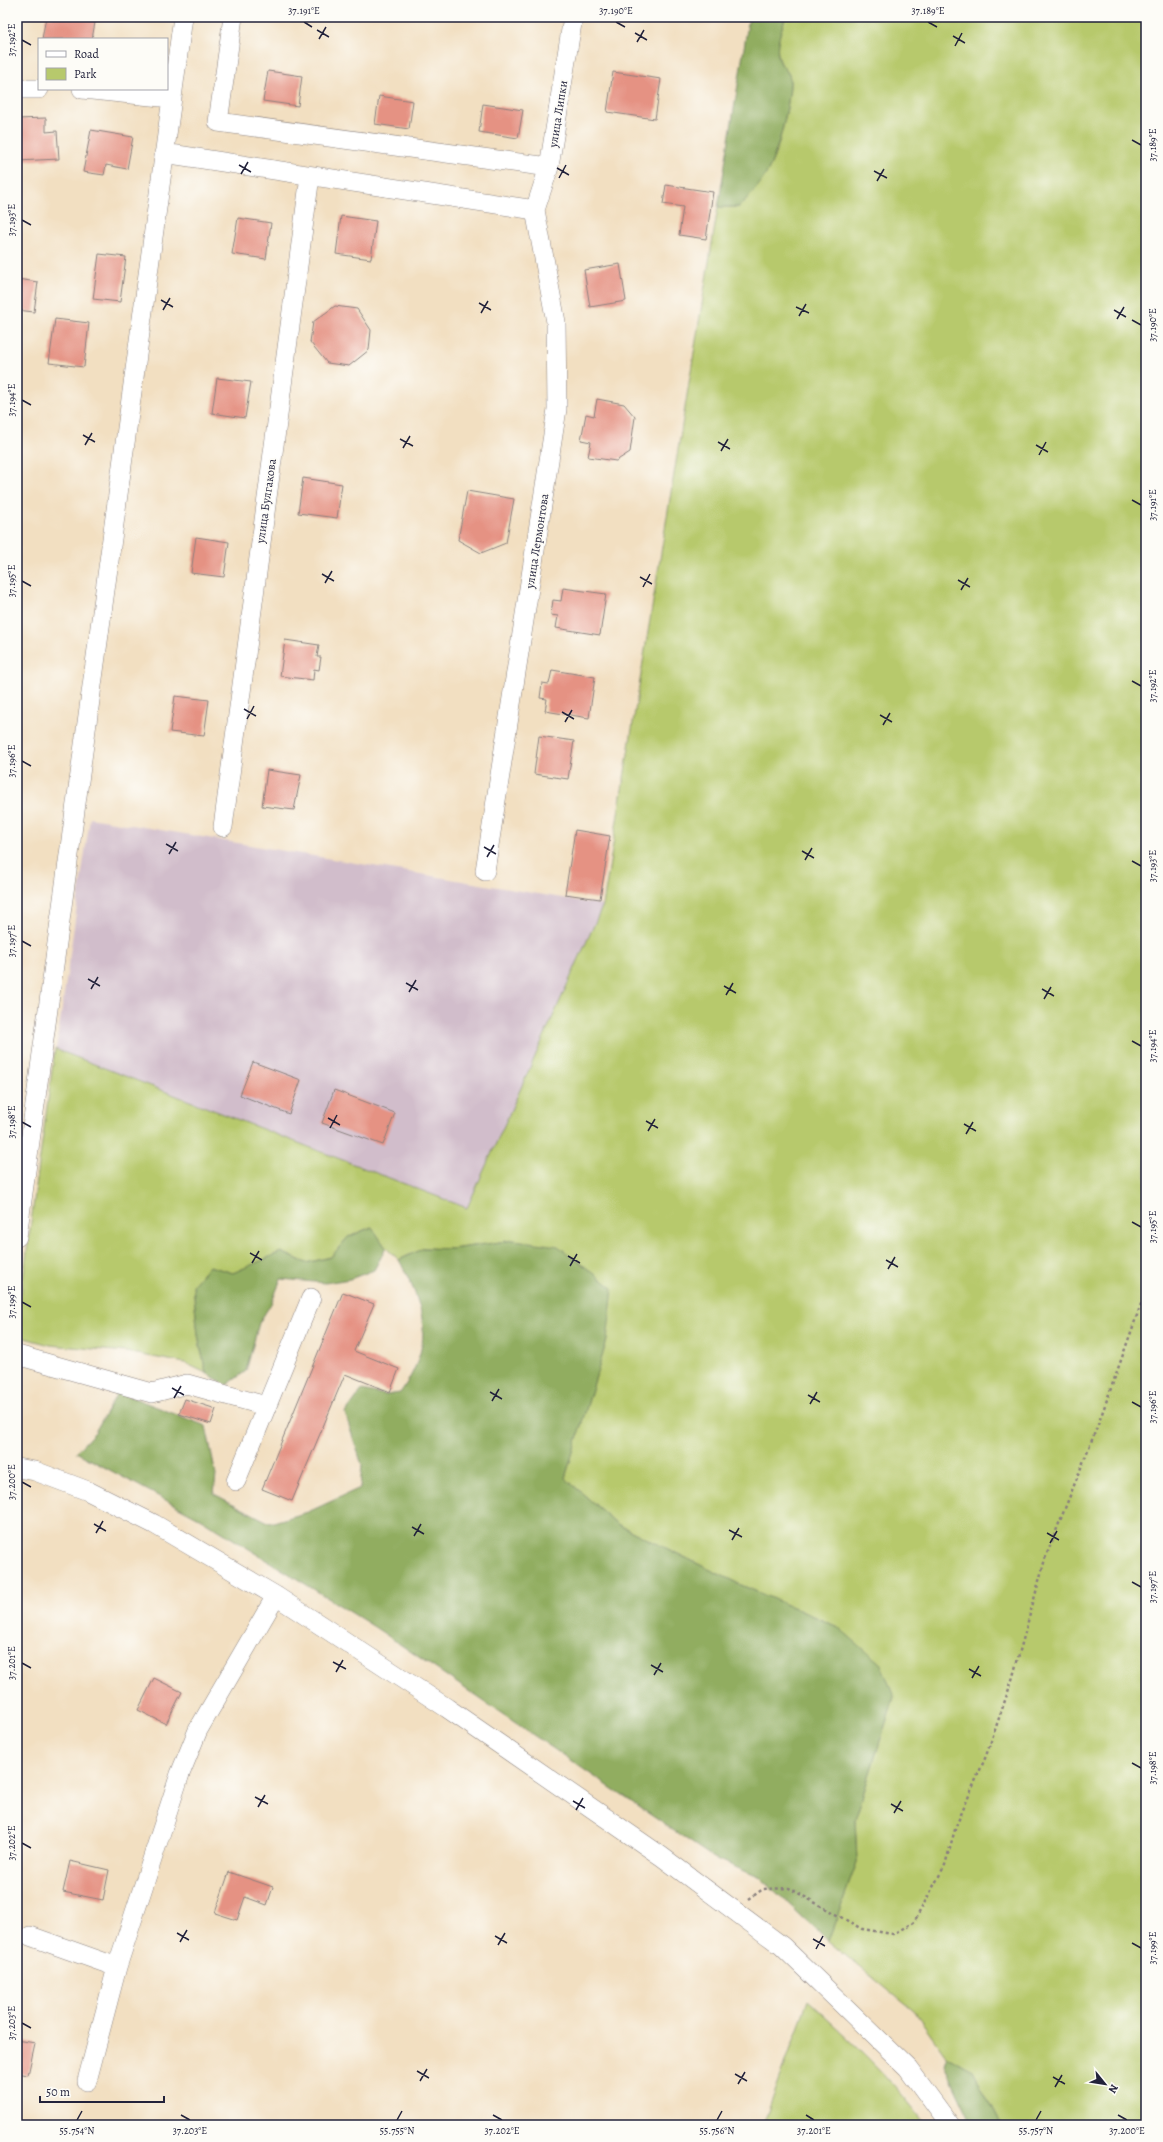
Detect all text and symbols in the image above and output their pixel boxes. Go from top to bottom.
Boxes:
text: 37.191°E [288,4,320,17]
text: 37.190°E [599,4,633,17]
text: 37.189°E [911,4,945,17]
text: 37.192°E [5,23,18,57]
legend [38,38,168,90]
text: Road [74,46,100,62]
text: Park [74,66,97,82]
street label: улица Липки [545,79,571,150]
text: 37.189°E [1146,128,1159,162]
text: 37.193°E [5,204,18,236]
text: 37.190°E [1146,308,1159,342]
text: 37.194°E [5,383,18,416]
street label: улица Булгакова [252,457,280,545]
text: 37.191°E [1146,489,1159,521]
street label: улица Лермонтова [521,492,552,591]
text: 37.195°E [5,565,18,597]
text: 37.192°E [1146,669,1159,703]
text: 37.196°E [5,744,18,777]
text: 37.193°E [1146,850,1159,882]
text: 37.197°E [5,925,18,957]
text: 37.194°E [1146,1029,1159,1062]
text: 37.198°E [5,1105,18,1139]
text: 37.195°E [1146,1211,1159,1243]
text: 37.199°E [5,1285,18,1318]
text: 37.196°E [1146,1390,1159,1423]
text: 37.200°E [5,1464,18,1500]
text: 37.197°E [1146,1571,1159,1603]
text: 37.201°E [5,1646,18,1680]
text: 37.198°E [1146,1751,1159,1785]
text: 37.202°E [5,1825,18,1861]
text: 37.199°E [1146,1931,1159,1964]
text: 37.203°E [5,2006,18,2040]
north arrow [1085,2064,1125,2104]
scale bar [40,2078,164,2104]
text: N [1105,2082,1122,2096]
text: 50 m [46,2084,70,2100]
text: 55.754°N [60,2124,94,2137]
text: 37.203°E [173,2124,207,2137]
text: 55.755°N [380,2124,414,2137]
text: 37.202°E [484,2124,520,2137]
text: 55.756°N [700,2124,734,2137]
text: 37.201°E [797,2124,831,2137]
text: 55.757°N [1019,2124,1053,2137]
text: 37.200°E [1109,2124,1145,2137]

